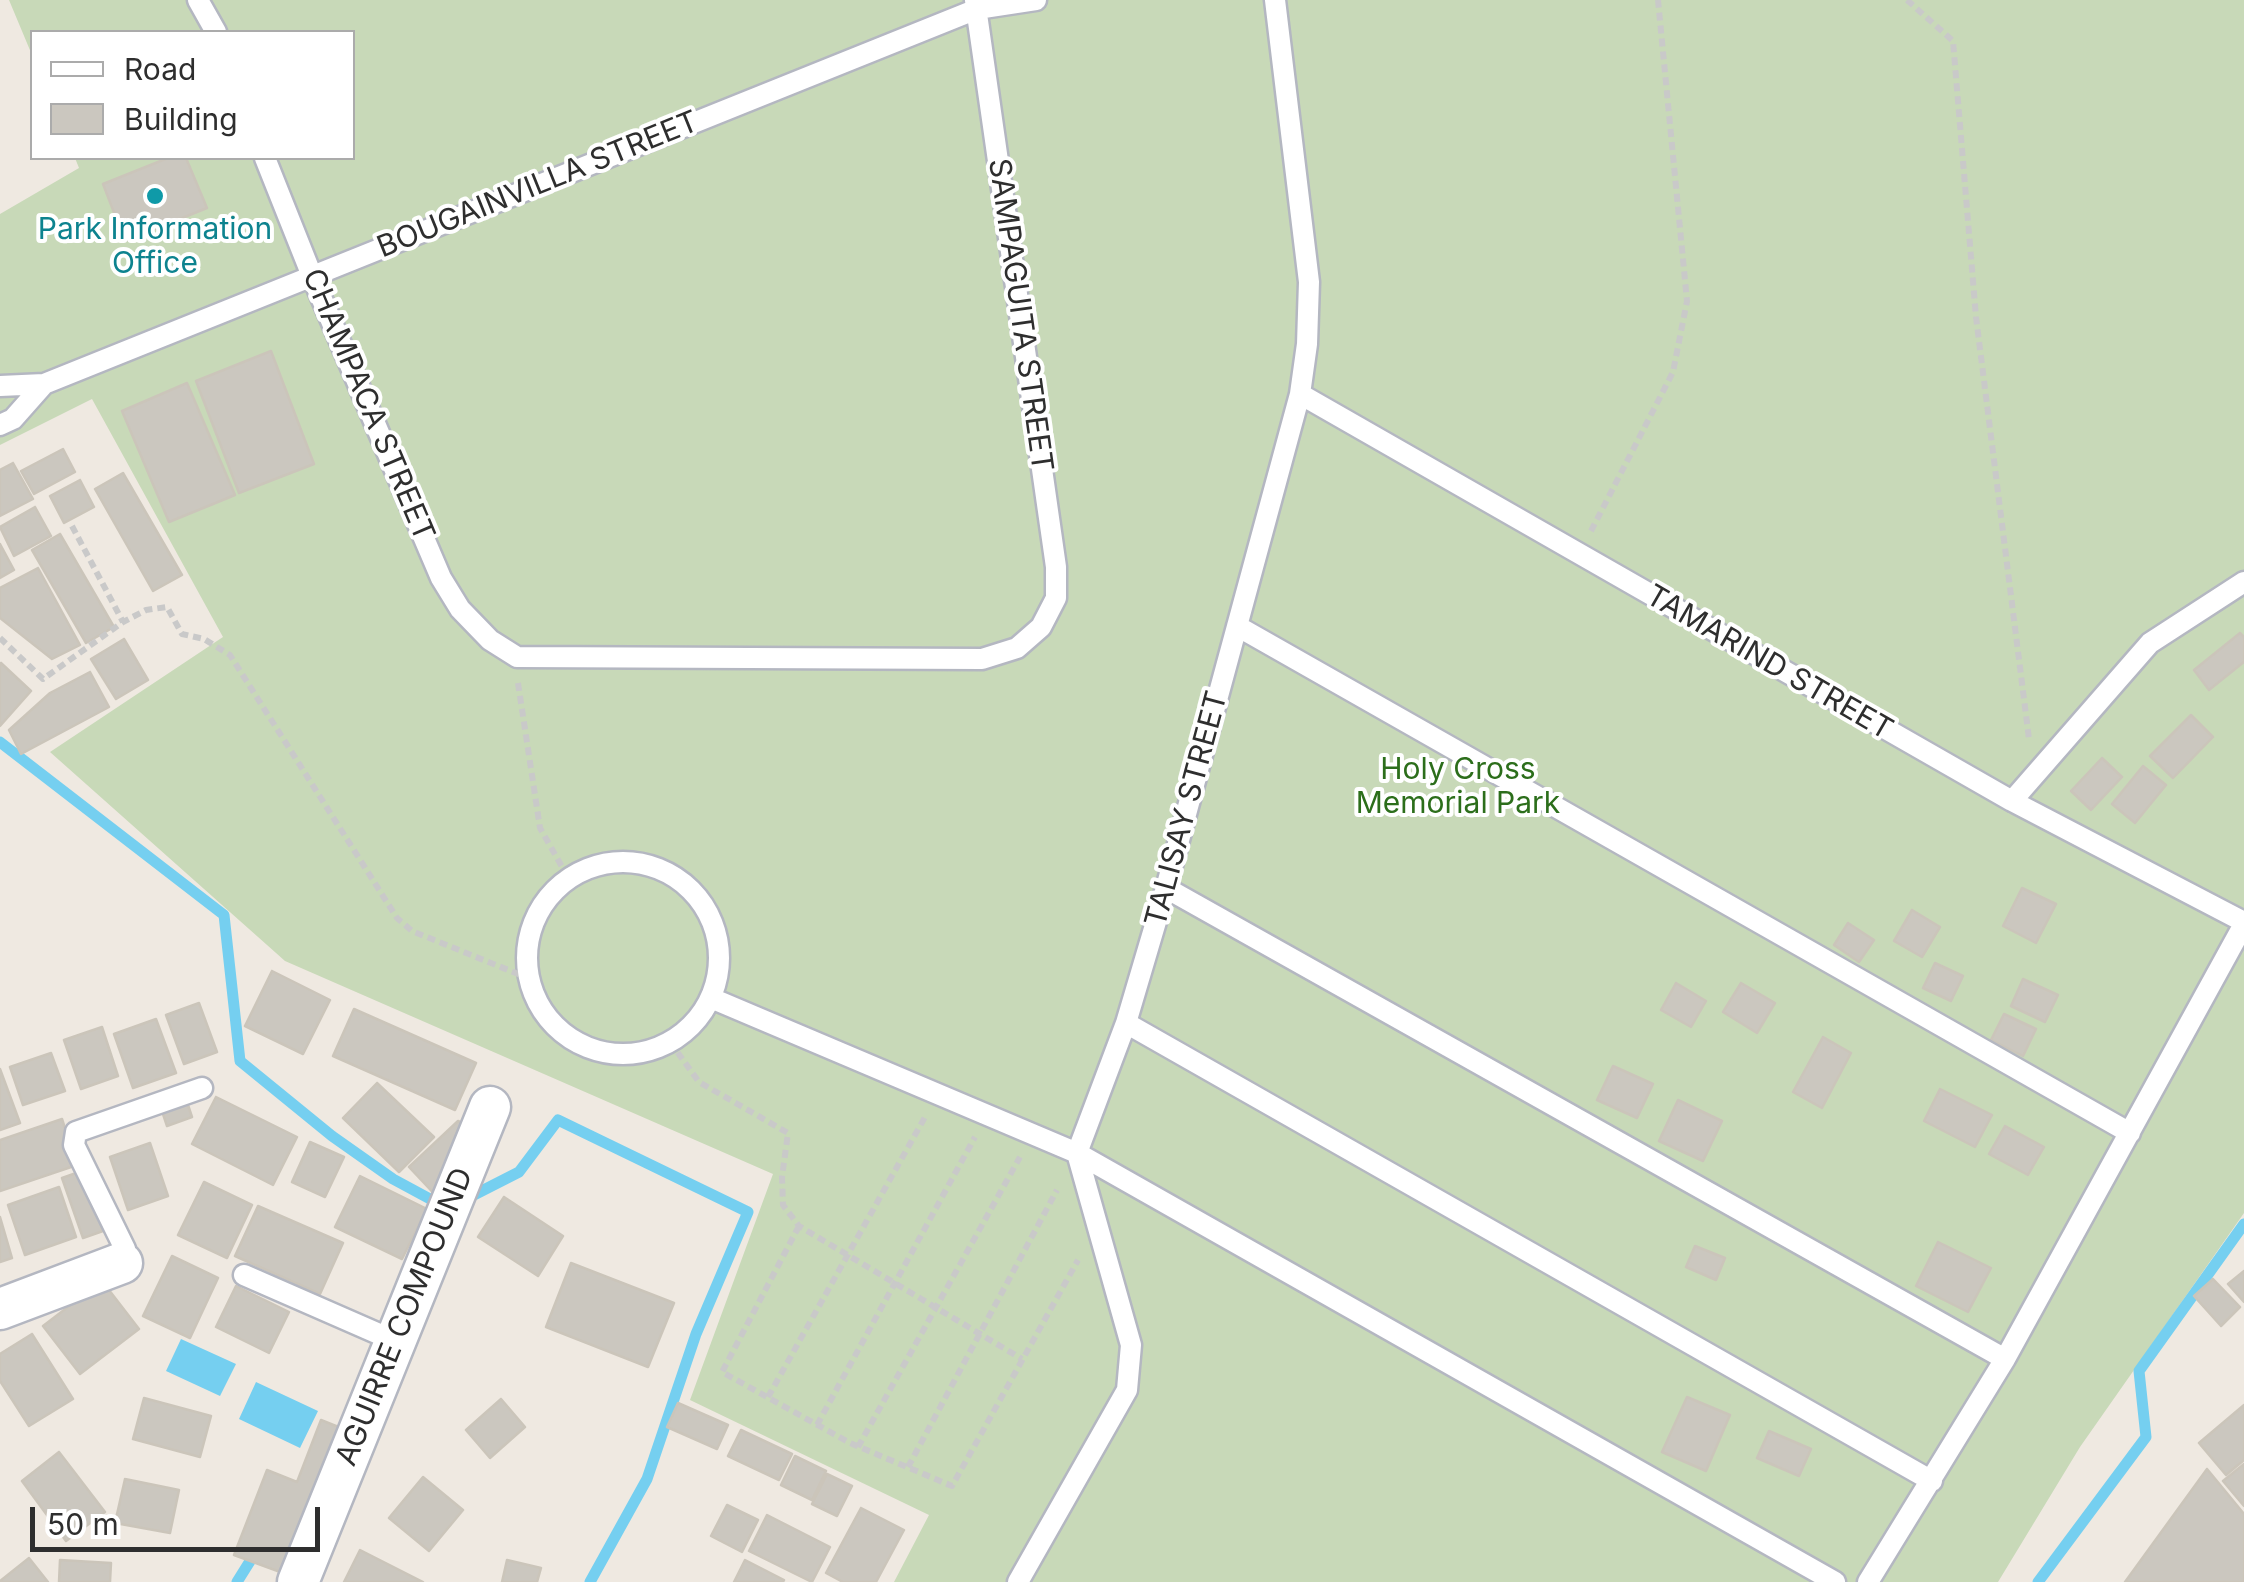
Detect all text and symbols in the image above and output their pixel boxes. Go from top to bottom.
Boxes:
legend [30,30,355,160]
text: Road [124,51,196,87]
text: Building [124,101,238,137]
street label: BOUGAINVILLA STREET [372,104,704,266]
street label: SAMPAGUITA STREET [980,156,1060,474]
marker: Park Information Office [144,185,166,207]
place label: Park Information Office [38,212,272,282]
street label: CHAMPACA STREET [294,263,442,547]
street label: TAMARIND STREET [1639,578,1899,748]
street label: TALISAY STREET [1138,687,1236,931]
park label: Holy Cross Memorial Park [1356,752,1560,822]
street label: AGUIRRE COMPOUND [329,1163,481,1471]
scale bar [35,1487,325,1549]
text: 50 m [47,1506,119,1542]

